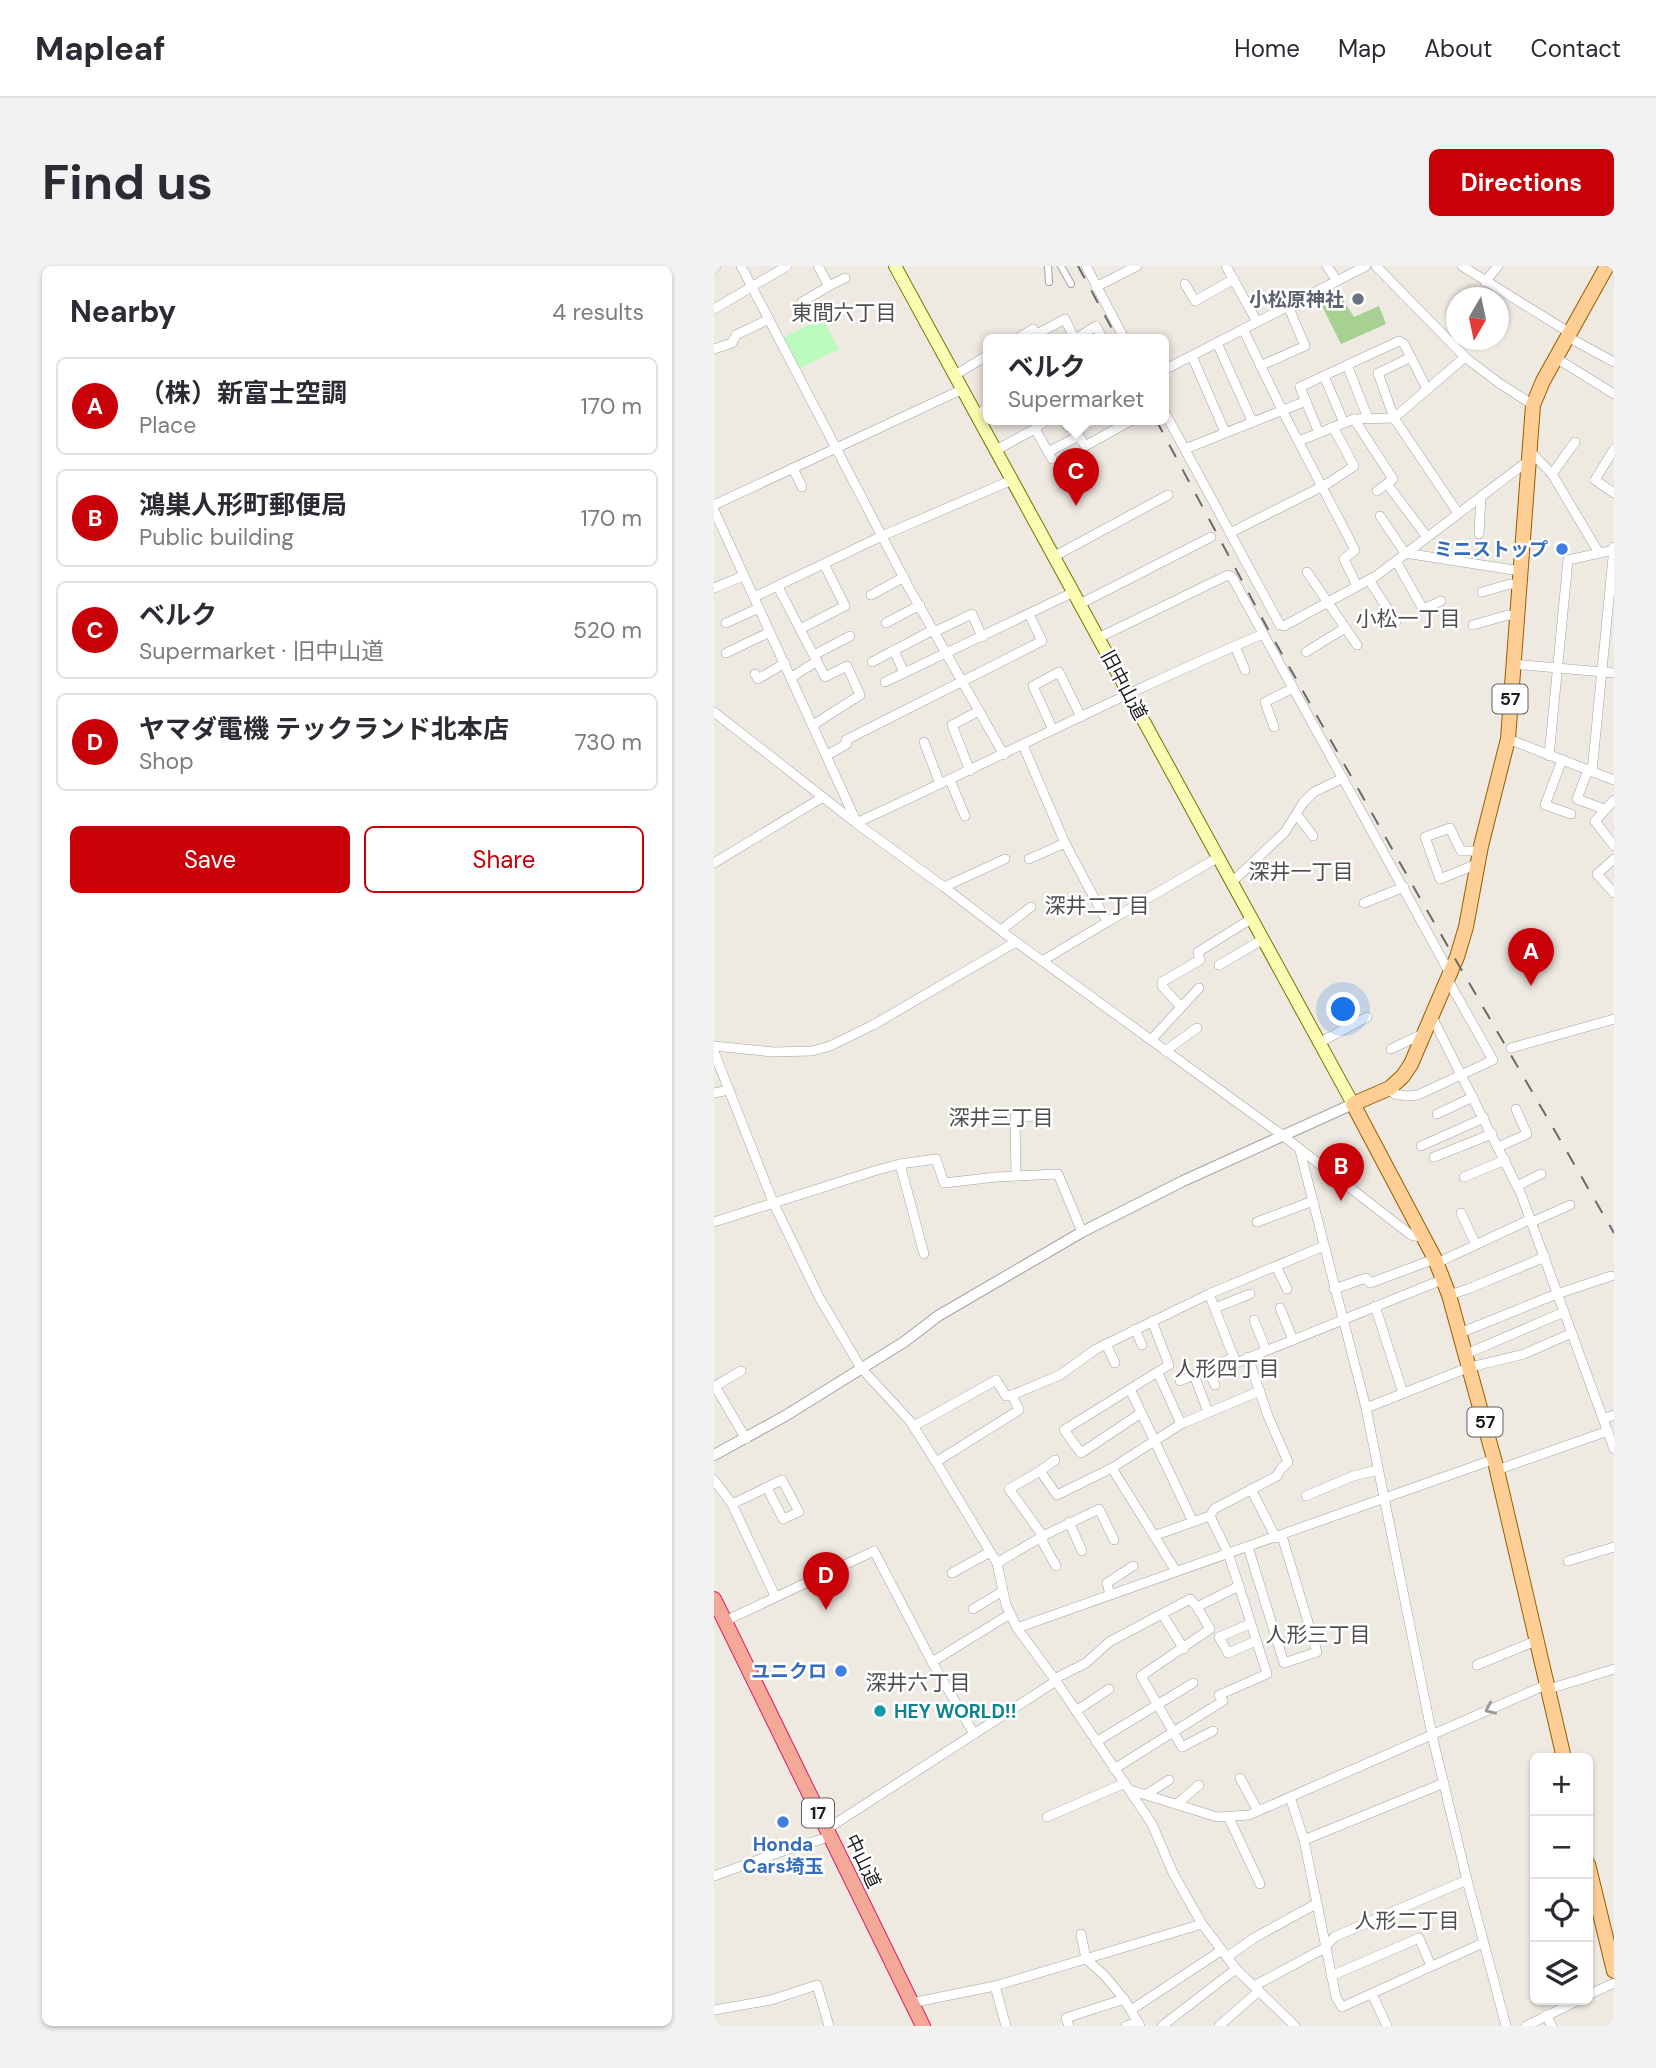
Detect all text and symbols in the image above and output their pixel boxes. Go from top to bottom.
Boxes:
text: Mapleaf [35,27,165,70]
text: Home [1234,33,1300,64]
text: Map [1338,33,1386,64]
text: About [1424,33,1493,64]
text: Contact [1531,33,1621,64]
button: Directions [1429,149,1614,216]
text: Find us [42,150,213,214]
place label: 小松原神社 [1249,287,1344,312]
north arrow [1446,287,1509,350]
marker: 小松原神社 [1350,291,1366,307]
text: Nearby [70,292,176,331]
text: 4 results [552,297,644,327]
district label: 東間六丁目 [792,299,897,327]
popup [983,334,1169,425]
text: ベルク [1008,350,1086,384]
text: （株）新富士空調 [139,376,347,410]
text: Supermarket [1008,384,1144,414]
text: A [87,391,103,421]
text: 170 m [581,391,642,421]
text: Place [139,410,196,440]
pin: C [1053,448,1099,506]
text: 鴻巣人形町郵便局 [139,488,347,522]
text: B [88,503,102,533]
text: 170 m [581,503,642,533]
text: Public building [139,522,294,552]
place label: ミニストップ [1434,537,1548,562]
marker: ミニストップ [1554,541,1570,557]
text: ベルク [139,598,217,632]
district label: 小松一丁目 [1356,605,1461,633]
text: C [87,615,103,645]
text: 520 m [573,615,642,645]
text: Supermarket · 旧中山道 [139,636,384,666]
street label: 旧中山道 [1095,646,1153,724]
road number: 57 [1492,684,1528,713]
text: ヤマダ電機 テックランド北本店 [139,712,509,746]
text: D [87,727,103,757]
text: 730 m [574,727,642,757]
text: Shop [139,746,194,776]
button: Save [70,826,350,893]
button: Share [364,826,644,893]
district label: 深井一丁目 [1249,858,1354,886]
district label: 深井二丁目 [1045,892,1150,920]
pin: A [1508,928,1554,986]
your location [1326,992,1360,1026]
district label: 深井三丁目 [949,1104,1054,1132]
pin: B [1318,1143,1364,1201]
district label: 人形四丁目 [1175,1355,1280,1383]
road number: 57 [1468,1408,1502,1436]
pin: D [803,1552,849,1610]
district label: 人形三丁目 [1266,1621,1371,1649]
place label: ユニクロ [751,1659,827,1684]
marker: ユニクロ [833,1663,849,1679]
district label: 深井六丁目 [866,1669,971,1697]
place label: HEY WORLD!! [894,1699,1017,1724]
one-way arrow [1485,1701,1497,1715]
marker: HEY WORLD!! [872,1703,888,1719]
map controls [1530,1753,1593,2005]
button: + [1530,1753,1593,1816]
road number: 17 [802,1798,834,1828]
marker: Honda Cars埼玉 [775,1814,791,1830]
button: − [1530,1816,1593,1879]
street label: 中山道 [839,1830,887,1892]
place label: Honda Cars埼玉 [742,1832,824,1879]
button: locate [1530,1879,1593,1942]
district label: 人形二丁目 [1355,1907,1460,1935]
button: layers [1530,1942,1593,2005]

